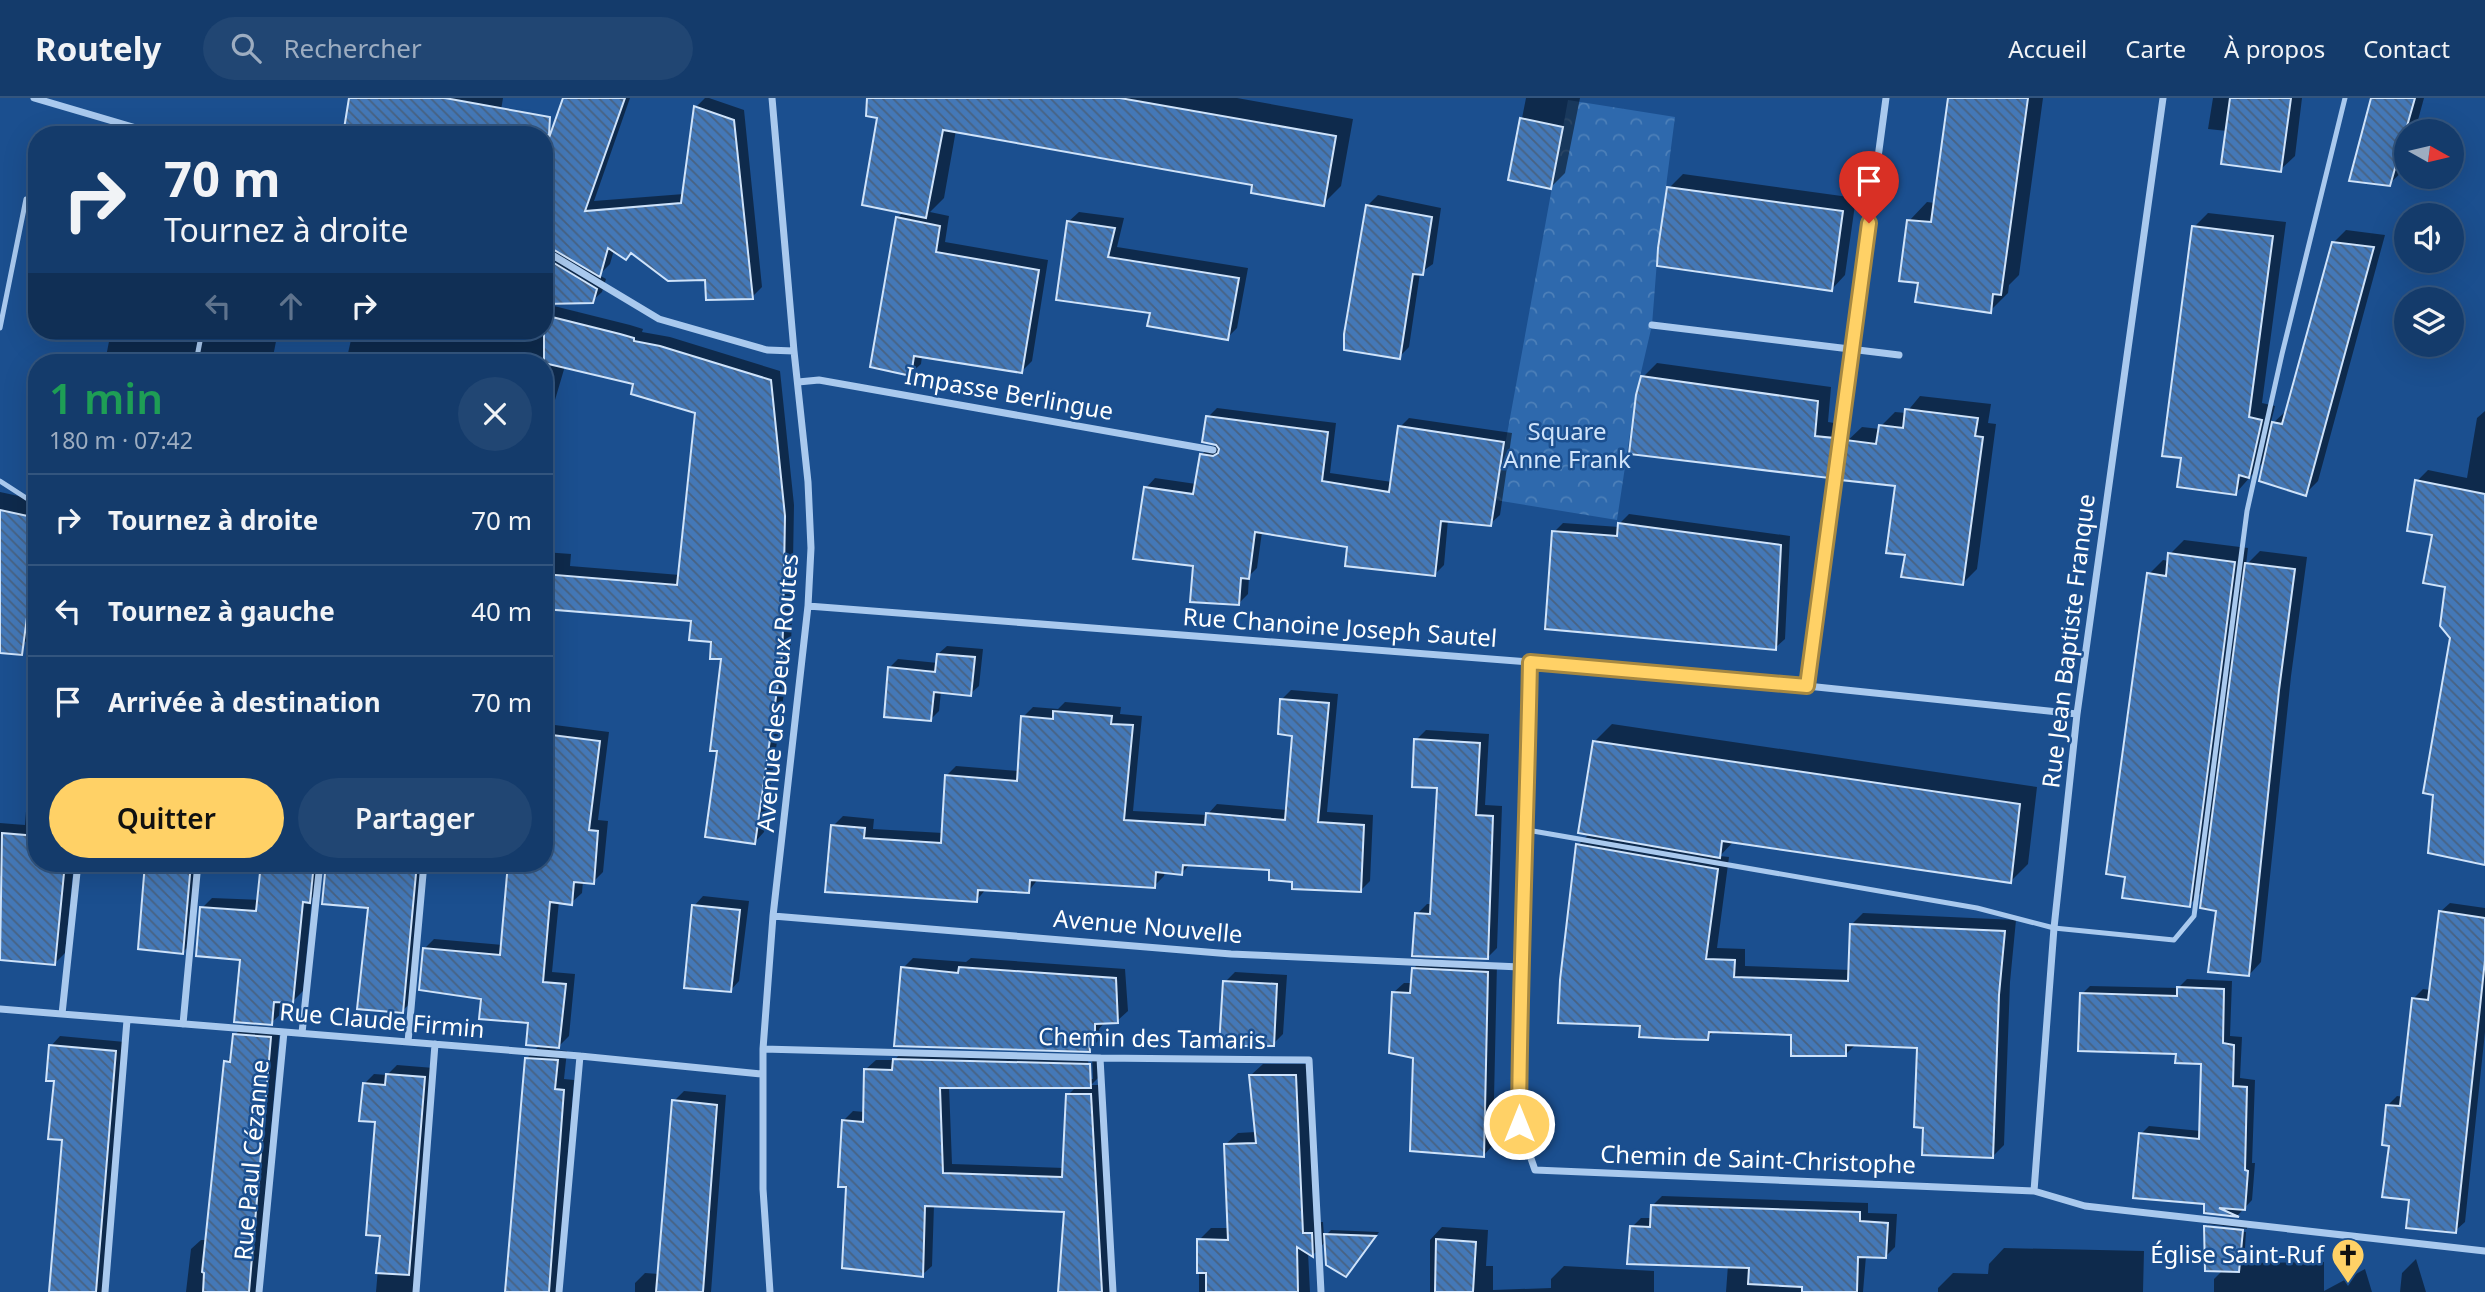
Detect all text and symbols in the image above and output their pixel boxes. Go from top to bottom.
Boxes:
search box [203,17,693,80]
text: Routely [35,26,161,71]
icon: search [227,29,265,67]
text: Rechercher [283,30,422,66]
text: Accueil [2008,32,2087,65]
text: Carte [2125,32,2186,65]
text: À propos [2224,32,2325,65]
text: Contact [2363,32,2450,65]
north arrow [2394,119,2464,189]
map controls [2394,119,2464,357]
text: 70 m [164,145,281,211]
pin [1839,151,1899,223]
icon: right [49,154,140,245]
icon: arrive [1850,162,1888,200]
button: sound [2394,203,2464,273]
text: Tournez à droite [164,208,409,251]
icon: left [199,287,237,325]
icon: ahead [272,287,310,325]
icon: right [345,287,383,325]
button: layers [2394,287,2464,357]
street label: Impasse Berlingue [903,358,1116,427]
text: 1 min [49,369,163,426]
button: close [458,377,532,451]
park label: Square Anne Frank [1503,414,1631,475]
text: 180 m · 07:42 [49,424,193,456]
street label: Rue Jean Baptiste Franque [2033,492,2102,790]
icon: right [49,501,87,539]
text: Tournez à droite [108,502,318,538]
text: 70 m [471,502,532,538]
street label: Avenue des Deux Routes [748,552,805,833]
icon: left [49,592,87,630]
text: Tournez à gauche [108,593,335,629]
text: 40 m [471,593,532,629]
street label: Rue Chanoine Joseph Sautel [1182,599,1498,654]
icon: arrive [49,683,87,721]
text: Arrivée à destination [108,684,381,720]
text: 70 m [471,684,532,720]
button: Quitter [49,778,284,858]
button: Partager [298,778,532,858]
street label: Avenue Nouvelle [1052,901,1244,950]
street label: Rue Claude Firmin [278,994,486,1045]
street label: Chemin des Tamaris [1038,1019,1266,1056]
street label: Rue Paul Cézanne [225,1058,276,1262]
position arrow [1482,1087,1556,1161]
street label: Chemin de Saint-Christophe [1600,1137,1916,1181]
church icon: Église Saint-Ruf [2329,1236,2367,1285]
place label: Église Saint-Ruf [2150,1237,2326,1270]

